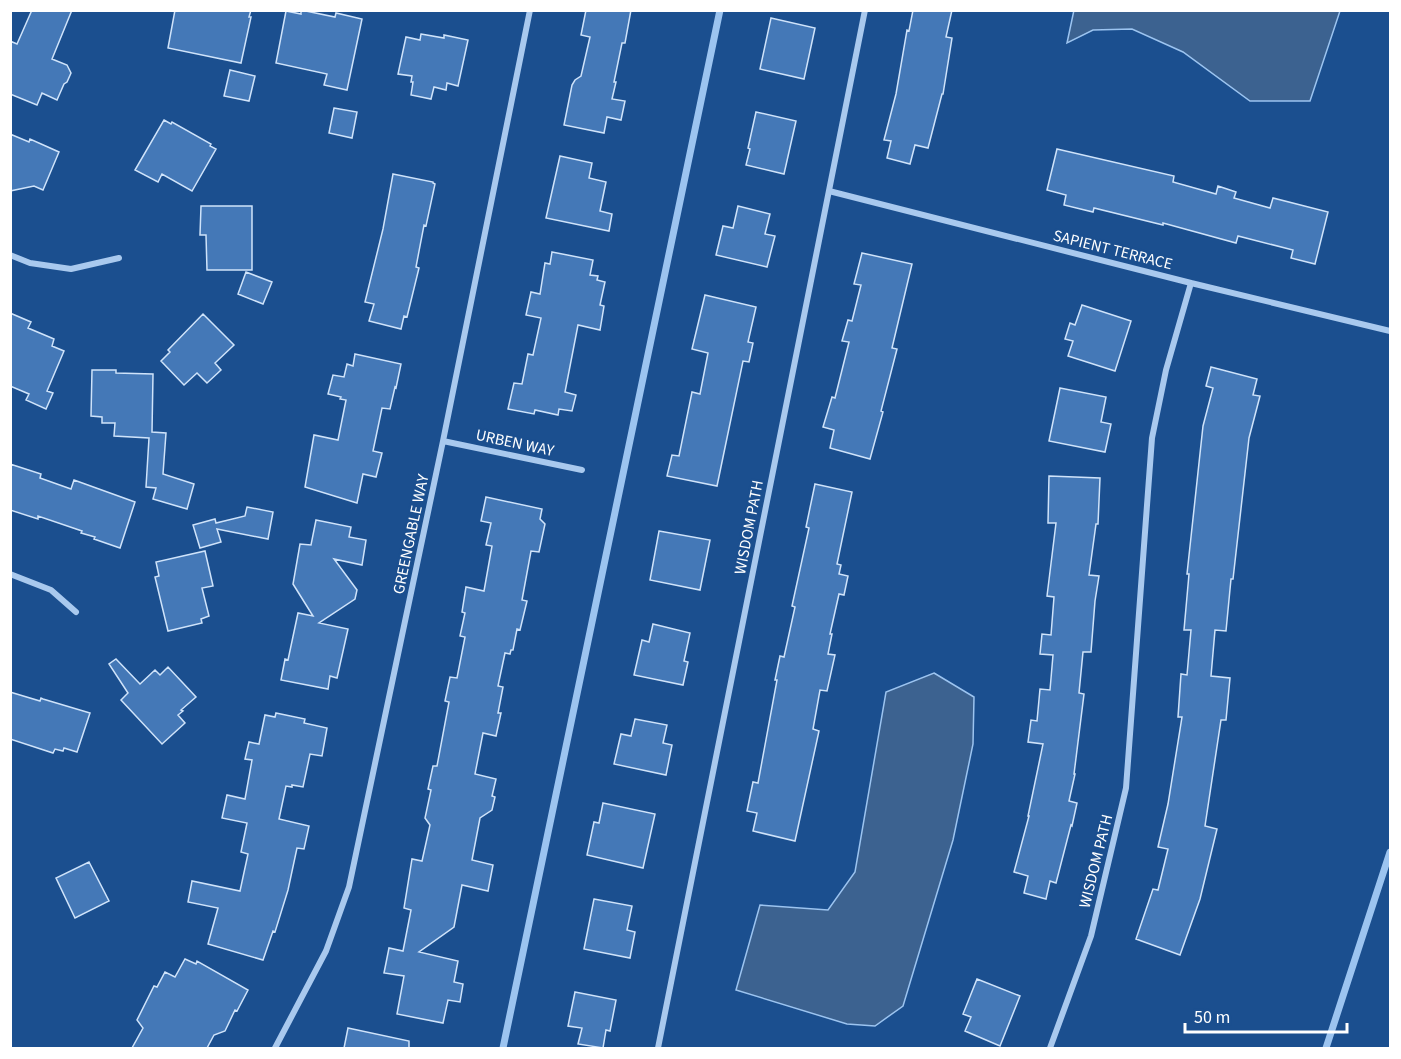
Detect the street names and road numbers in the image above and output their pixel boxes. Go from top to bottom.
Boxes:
street label: SAPIENT TERRACE [1051,225,1175,275]
street label: URBEN WAY [474,424,556,462]
street label: GREENGABLE WAY [388,472,435,596]
street label: WISDOM PATH [729,478,769,576]
street label: WISDOM PATH [1074,812,1118,910]

